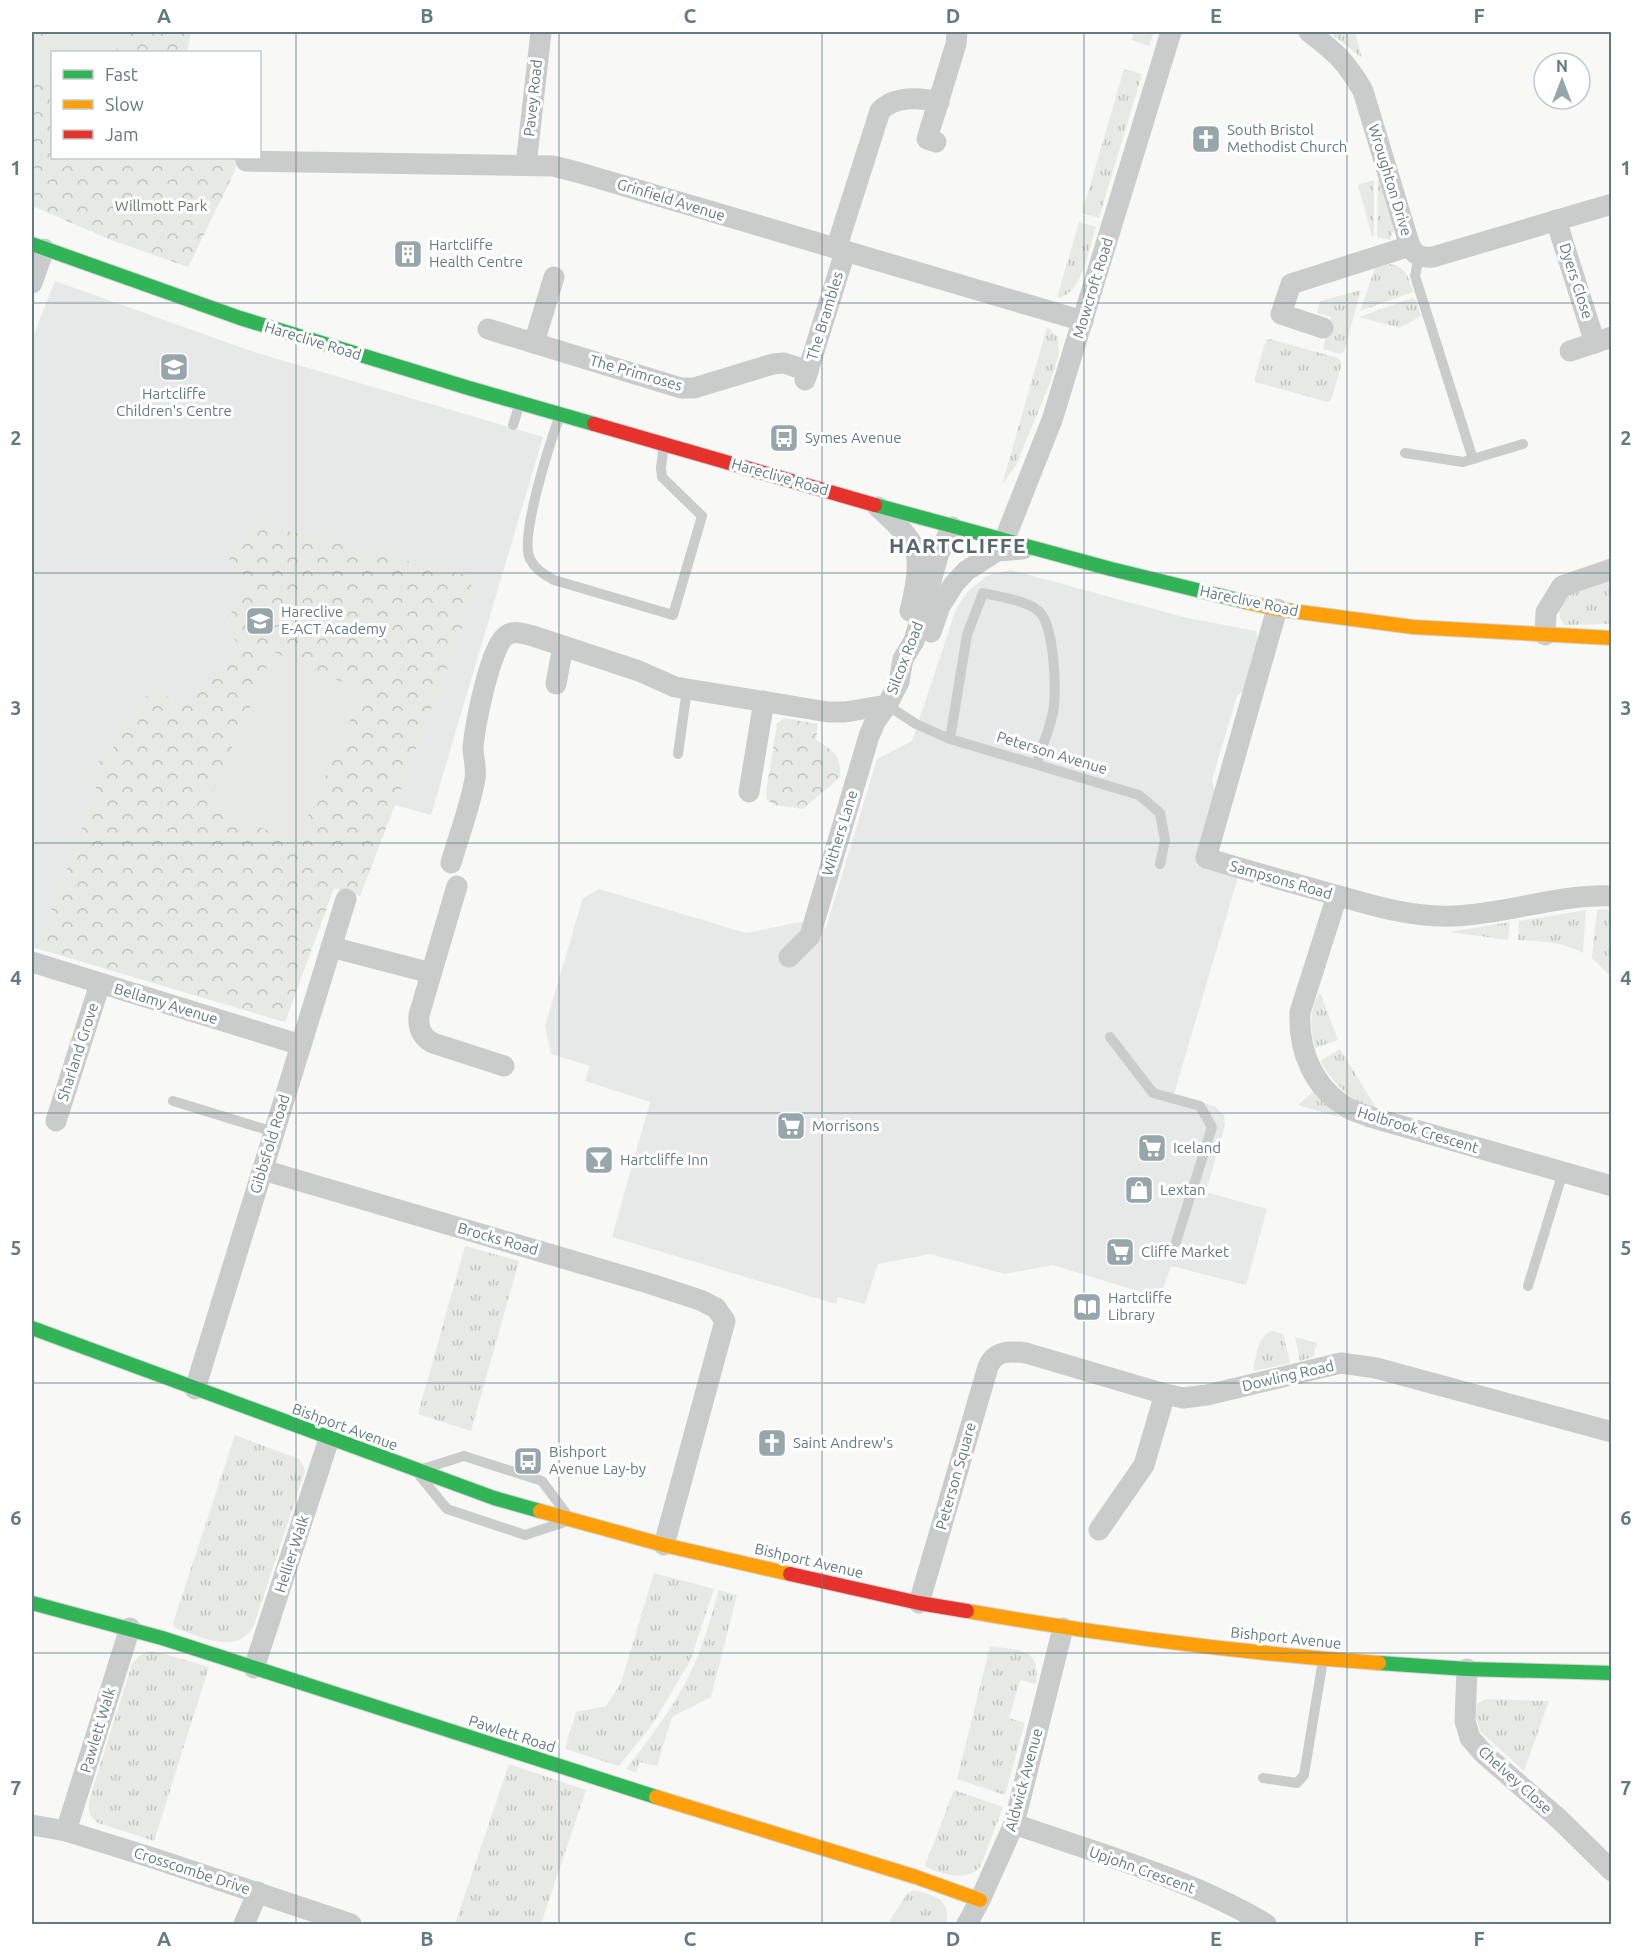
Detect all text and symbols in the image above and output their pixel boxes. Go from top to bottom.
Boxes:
text: A [157,4,171,27]
text: B [420,4,434,27]
text: C [684,4,697,27]
text: D [946,4,960,27]
text: E [1210,4,1222,27]
text: F [1473,4,1485,27]
legend [51,51,261,159]
north arrow [1532,51,1592,111]
text: N [1556,57,1568,75]
street label: Pavey Road [520,59,545,137]
text: Fast [105,64,138,84]
text: Slow [105,94,144,114]
place label: South Bristol Methodist Church [1227,121,1347,155]
street label: Wroughton Drive [1365,122,1416,238]
church icon: South Bristol Methodist Church [1190,123,1222,155]
text: Jam [105,124,139,144]
text: 1 [10,156,22,179]
text: 1 [1620,156,1632,179]
street label: Grinfield Avenue [615,175,727,224]
park label: Willmott Park [115,197,208,214]
street label: Mowcroft Road [1069,235,1116,340]
place label: Hartcliffe Health Centre [429,236,523,270]
building icon: Hartcliffe Health Centre [392,238,424,270]
street label: Dyers Close [1556,241,1597,321]
street label: The Brambles [803,269,846,362]
street label: Hareclive Road [263,318,364,363]
school or university icon: Hartcliffe Children's Centre [158,351,190,383]
street label: The Primroses [588,351,684,394]
place label: Hartcliffe Children's Centre [116,385,232,419]
bus stop icon: Symes Avenue [768,422,800,454]
text: 2 [10,426,22,449]
text: 2 [1620,426,1632,449]
place label: Symes Avenue [805,429,902,446]
street label: Hareclive Road [730,455,831,499]
district label: HARTCLIFFE [889,533,1027,557]
street label: Hareclive Road [1198,582,1300,619]
place label: Hareclive E-ACT Academy [281,603,386,637]
school or university icon: Hareclive E-ACT Academy [244,605,276,637]
street label: Silcox Road [883,619,926,697]
text: 3 [10,696,22,719]
text: 3 [1620,696,1632,719]
street label: Peterson Avenue [995,728,1109,777]
street label: Withers Lane [818,788,861,878]
street label: Sampsons Road [1228,857,1334,902]
text: 4 [10,966,22,989]
text: 4 [1620,966,1632,989]
street label: Bellamy Avenue [112,980,220,1027]
street label: Sharland Grove [54,1001,101,1103]
street label: Gibbsfold Road [246,1092,293,1196]
street label: Holbrook Crescent [1356,1103,1481,1156]
supermarket icon: Morrisons [775,1110,807,1142]
place label: Morrisons [812,1117,879,1134]
supermarket icon: Iceland [1136,1132,1168,1164]
place label: Iceland [1173,1139,1221,1156]
bar icon: Hartcliffe Inn [583,1144,615,1176]
place label: Hartcliffe Inn [620,1151,708,1168]
shop icon: Lextan [1123,1174,1155,1206]
place label: Lextan [1160,1181,1206,1198]
street label: Brocks Road [456,1219,540,1258]
text: 5 [10,1236,22,1259]
supermarket icon: Cliffe Market [1104,1236,1136,1268]
text: 5 [1620,1236,1632,1259]
place label: Cliffe Market [1141,1243,1229,1260]
place label: Hartcliffe Library [1108,1289,1172,1323]
library icon: Hartcliffe Library [1071,1291,1103,1323]
street label: Dowling Road [1240,1357,1335,1394]
street label: Bishport Avenue [290,1399,400,1454]
street label: Peterson Square [932,1420,979,1532]
church icon: Saint Andrew's [756,1427,788,1459]
place label: Saint Andrew's [793,1434,893,1451]
place label: Bishport Avenue Lay-by [549,1443,646,1477]
bus stop icon: Bishport Avenue Lay-by [512,1445,544,1477]
text: 6 [10,1506,22,1529]
text: 6 [1620,1506,1632,1529]
street label: Hellier Walk [271,1513,312,1595]
street label: Bishport Avenue [753,1540,865,1581]
street label: Bishport Avenue [1230,1623,1342,1652]
street label: Pawlett Walk [76,1685,119,1775]
street label: Pawlett Road [467,1712,558,1756]
street label: Aldwick Avenue [1002,1726,1045,1833]
street label: Chelvey Close [1475,1742,1556,1817]
text: 7 [10,1776,22,1799]
text: 7 [1620,1776,1632,1799]
street label: Upjohn Crescent [1087,1843,1197,1897]
street label: Crosscombe Drive [132,1844,252,1897]
text: A [157,1927,171,1950]
text: B [420,1927,434,1950]
text: C [684,1927,697,1950]
text: D [946,1927,960,1950]
text: E [1210,1927,1222,1950]
text: F [1473,1927,1485,1950]

